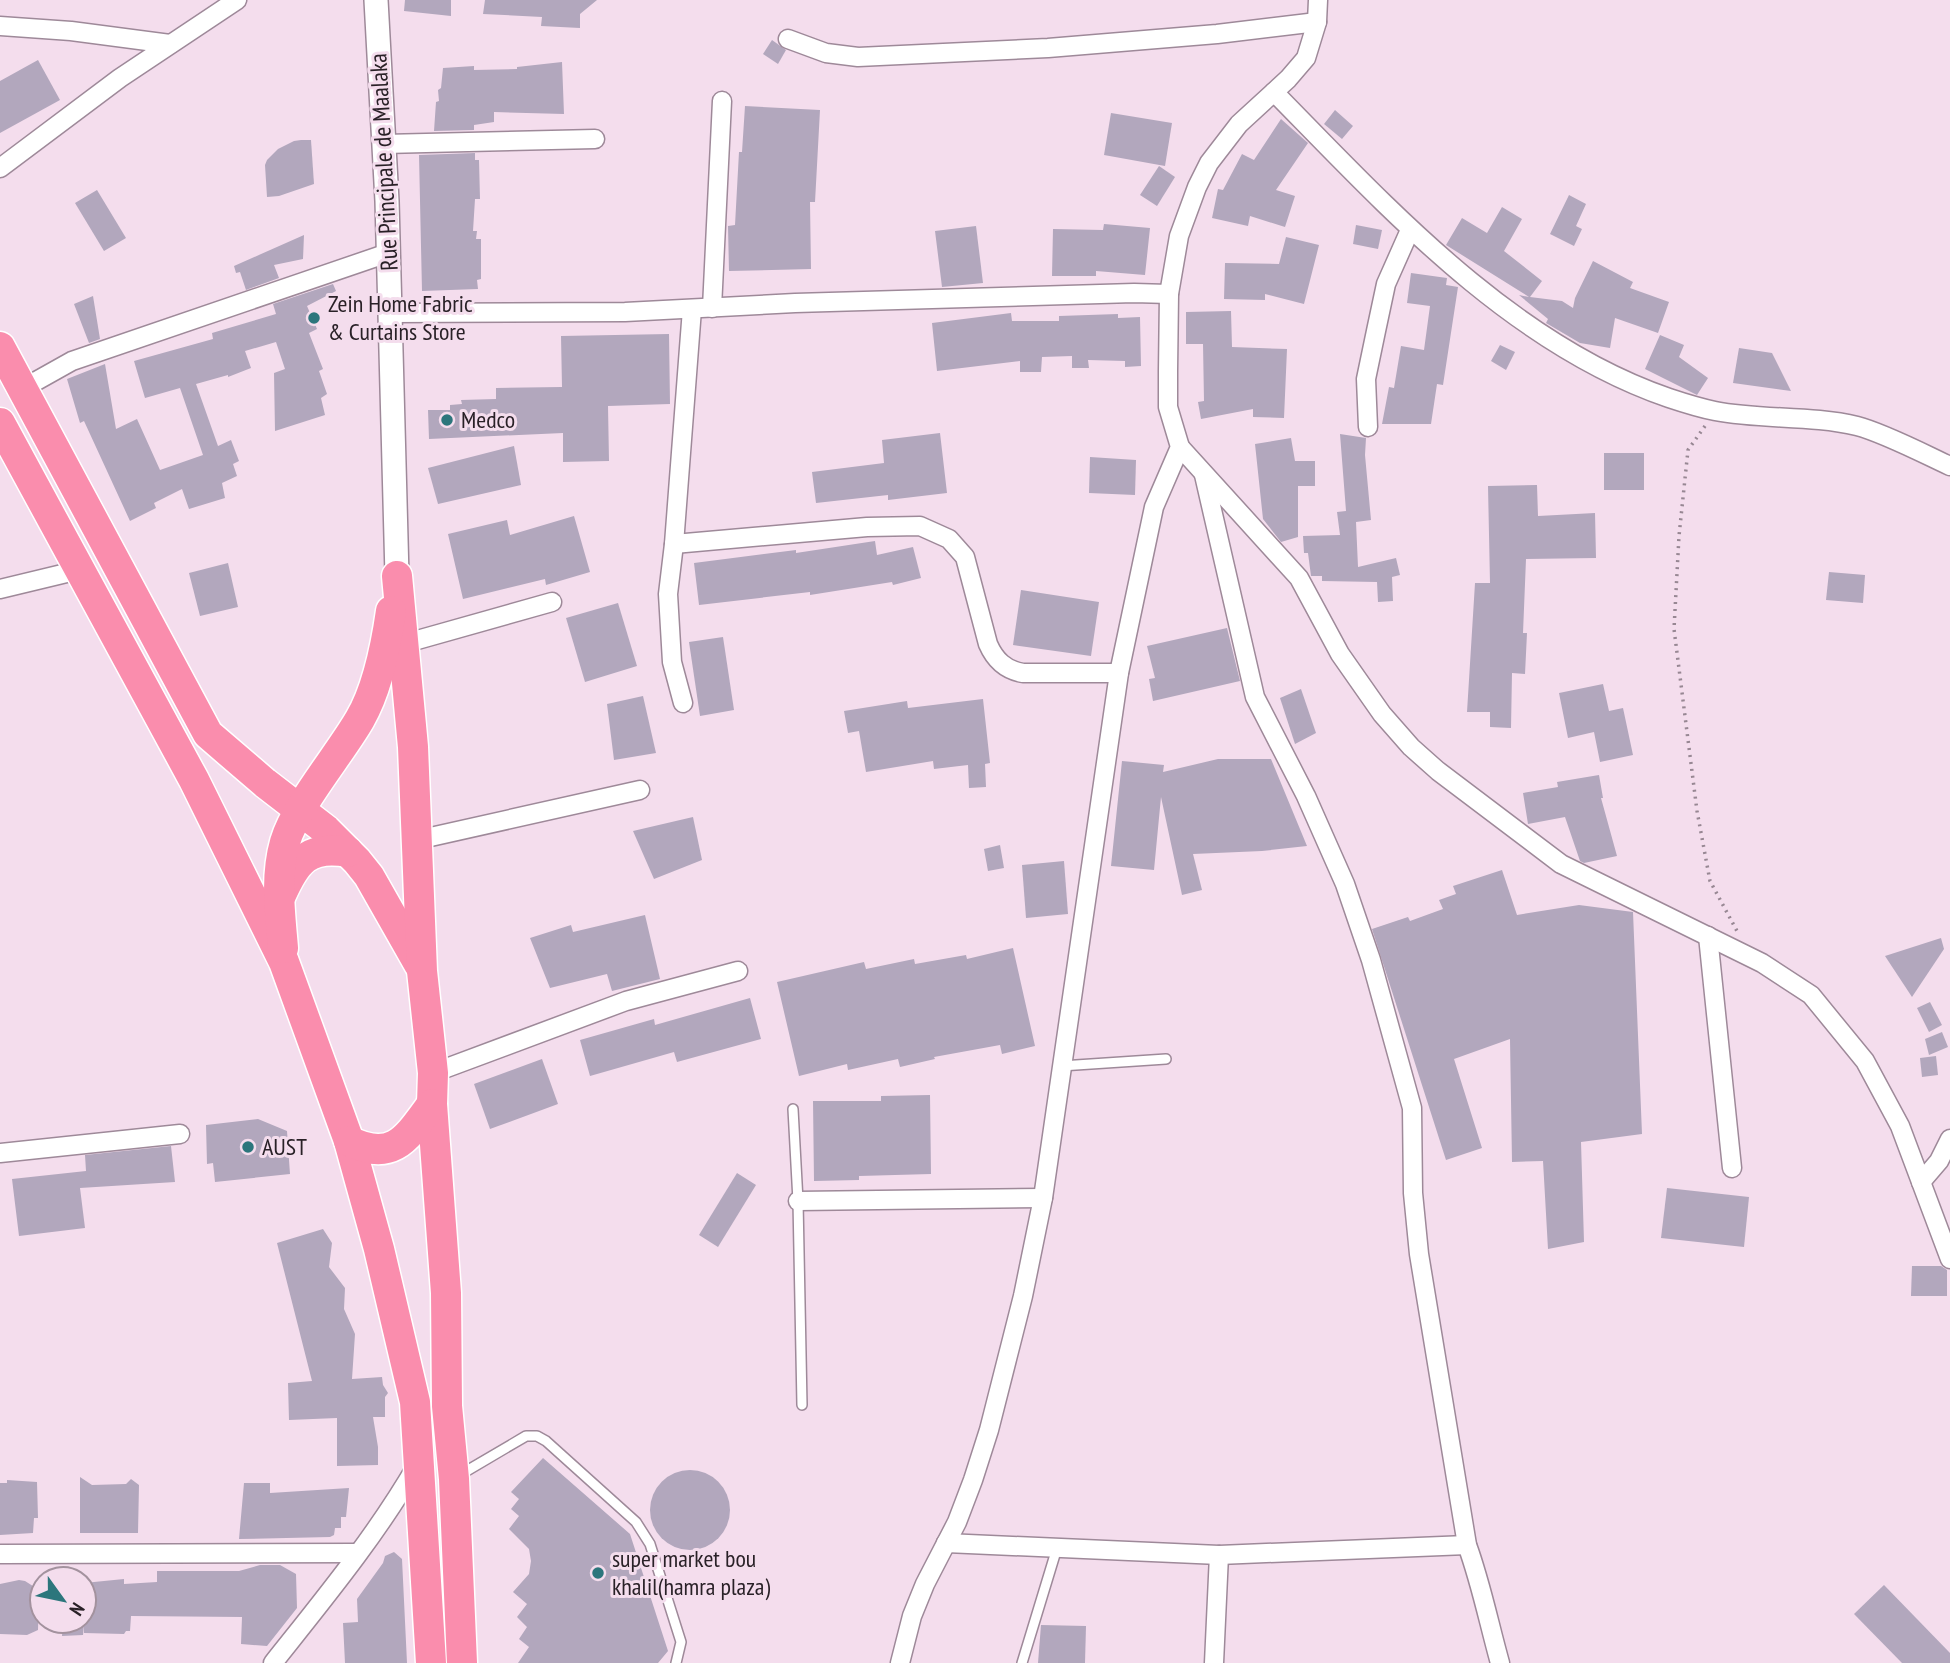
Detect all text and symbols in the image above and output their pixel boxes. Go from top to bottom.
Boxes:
street label: Rue Principale de Maalaka [362,52,405,272]
place label: Zein Home Fabric & Curtains Store [328,288,473,347]
marker: Zein Home Fabric & Curtains Store [306,310,322,326]
place label: Medco [461,404,515,435]
marker: Medco [439,412,455,428]
place label: AUST [262,1131,307,1162]
marker: AUST [240,1139,256,1155]
place label: super market bou khalil(hamra plaza) [612,1543,770,1602]
north arrow [28,1565,98,1635]
marker: super market bou khalil(hamra plaza) [590,1565,606,1581]
text: N [64,1598,90,1620]

